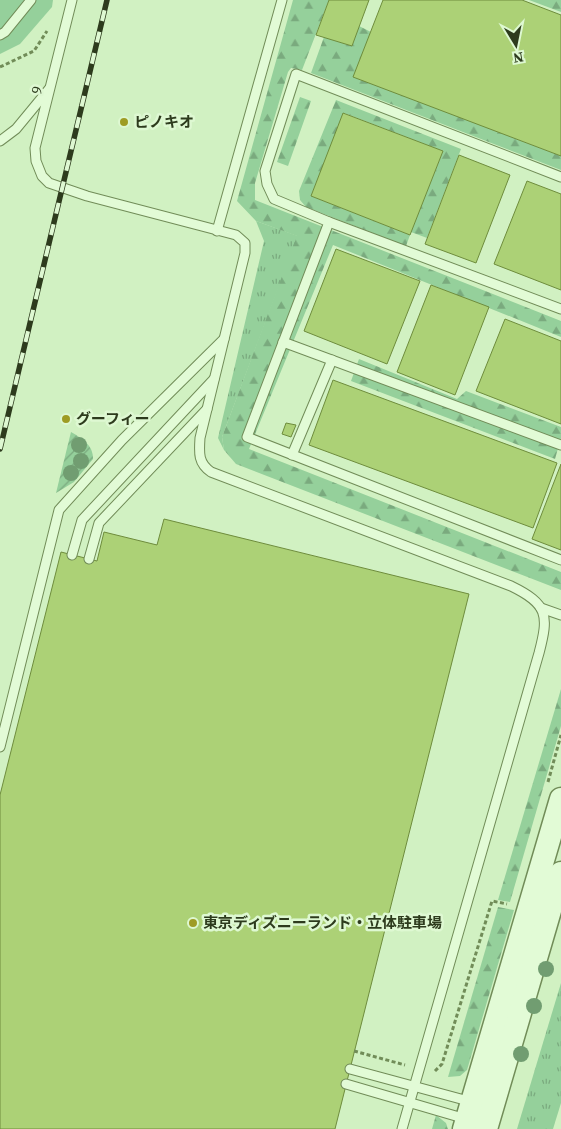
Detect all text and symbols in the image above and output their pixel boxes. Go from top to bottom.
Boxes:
north arrow [491,20,541,70]
text: N [511,47,525,69]
street label: 9 [25,84,48,96]
place label: ピノキオ [134,111,194,132]
marker: ピノキオ [118,116,130,128]
place label: グーフィー [76,408,150,429]
marker: グーフィー [60,413,72,425]
place label: 東京ディズニーランド・立体駐車場 [203,912,442,933]
marker: 東京ディズニーランド・立体駐車場 [187,917,199,929]

